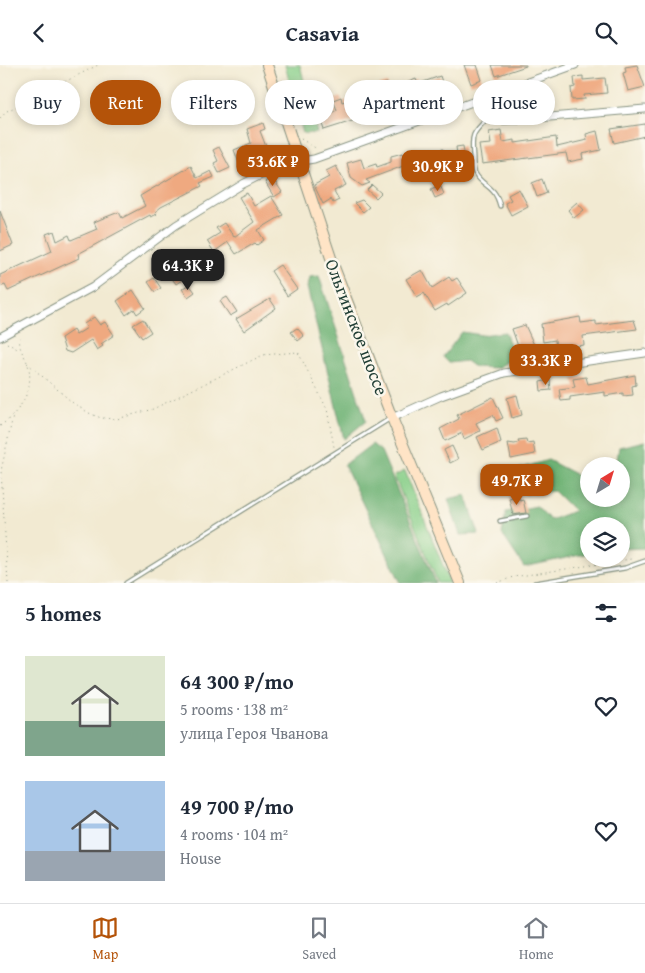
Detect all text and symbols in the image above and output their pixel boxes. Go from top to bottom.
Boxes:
text: Casavia [286,17,359,49]
icon: back [25,19,53,47]
icon: search [592,19,620,47]
chip: Buy [15,80,80,125]
chip: Rent [90,80,161,125]
chip: Filters [171,80,255,125]
chip: New [265,80,334,125]
chip: Apartment [344,80,463,125]
chip: House [473,80,555,125]
pin: 53.6K ₽ [227,145,319,187]
text: 53.6K ₽ [247,149,299,173]
pin: 30.9K ₽ [392,149,484,192]
text: 30.9K ₽ [412,154,464,178]
pin: 64.3K ₽ [142,249,234,291]
text: 64.3K ₽ [162,253,214,277]
street label: Ольгинское шоссе [319,255,395,399]
pin: 33.3K ₽ [500,343,592,386]
text: 33.3K ₽ [520,348,572,372]
north arrow [580,457,630,507]
map controls [580,457,630,567]
pin: 49.7K ₽ [471,463,563,506]
text: 49.7K ₽ [491,468,543,492]
button: layers [580,517,630,567]
text: 5 homes [25,598,101,629]
icon: filters [592,599,620,627]
text: 64 300 ₽/mo [180,666,294,697]
icon: home [65,676,125,736]
icon: heart [592,692,620,720]
text: 5 rooms · 138 m² [180,697,288,721]
text: улица Героя Чванова [180,721,328,745]
text: 49 700 ₽/mo [180,791,294,822]
icon: home [65,801,125,861]
icon: heart [592,817,620,845]
text: 4 rooms · 104 m² [180,822,288,846]
text: House [180,846,221,870]
tab: Map [91,914,119,964]
tab: Saved [302,914,336,964]
tab: Home [519,914,554,964]

